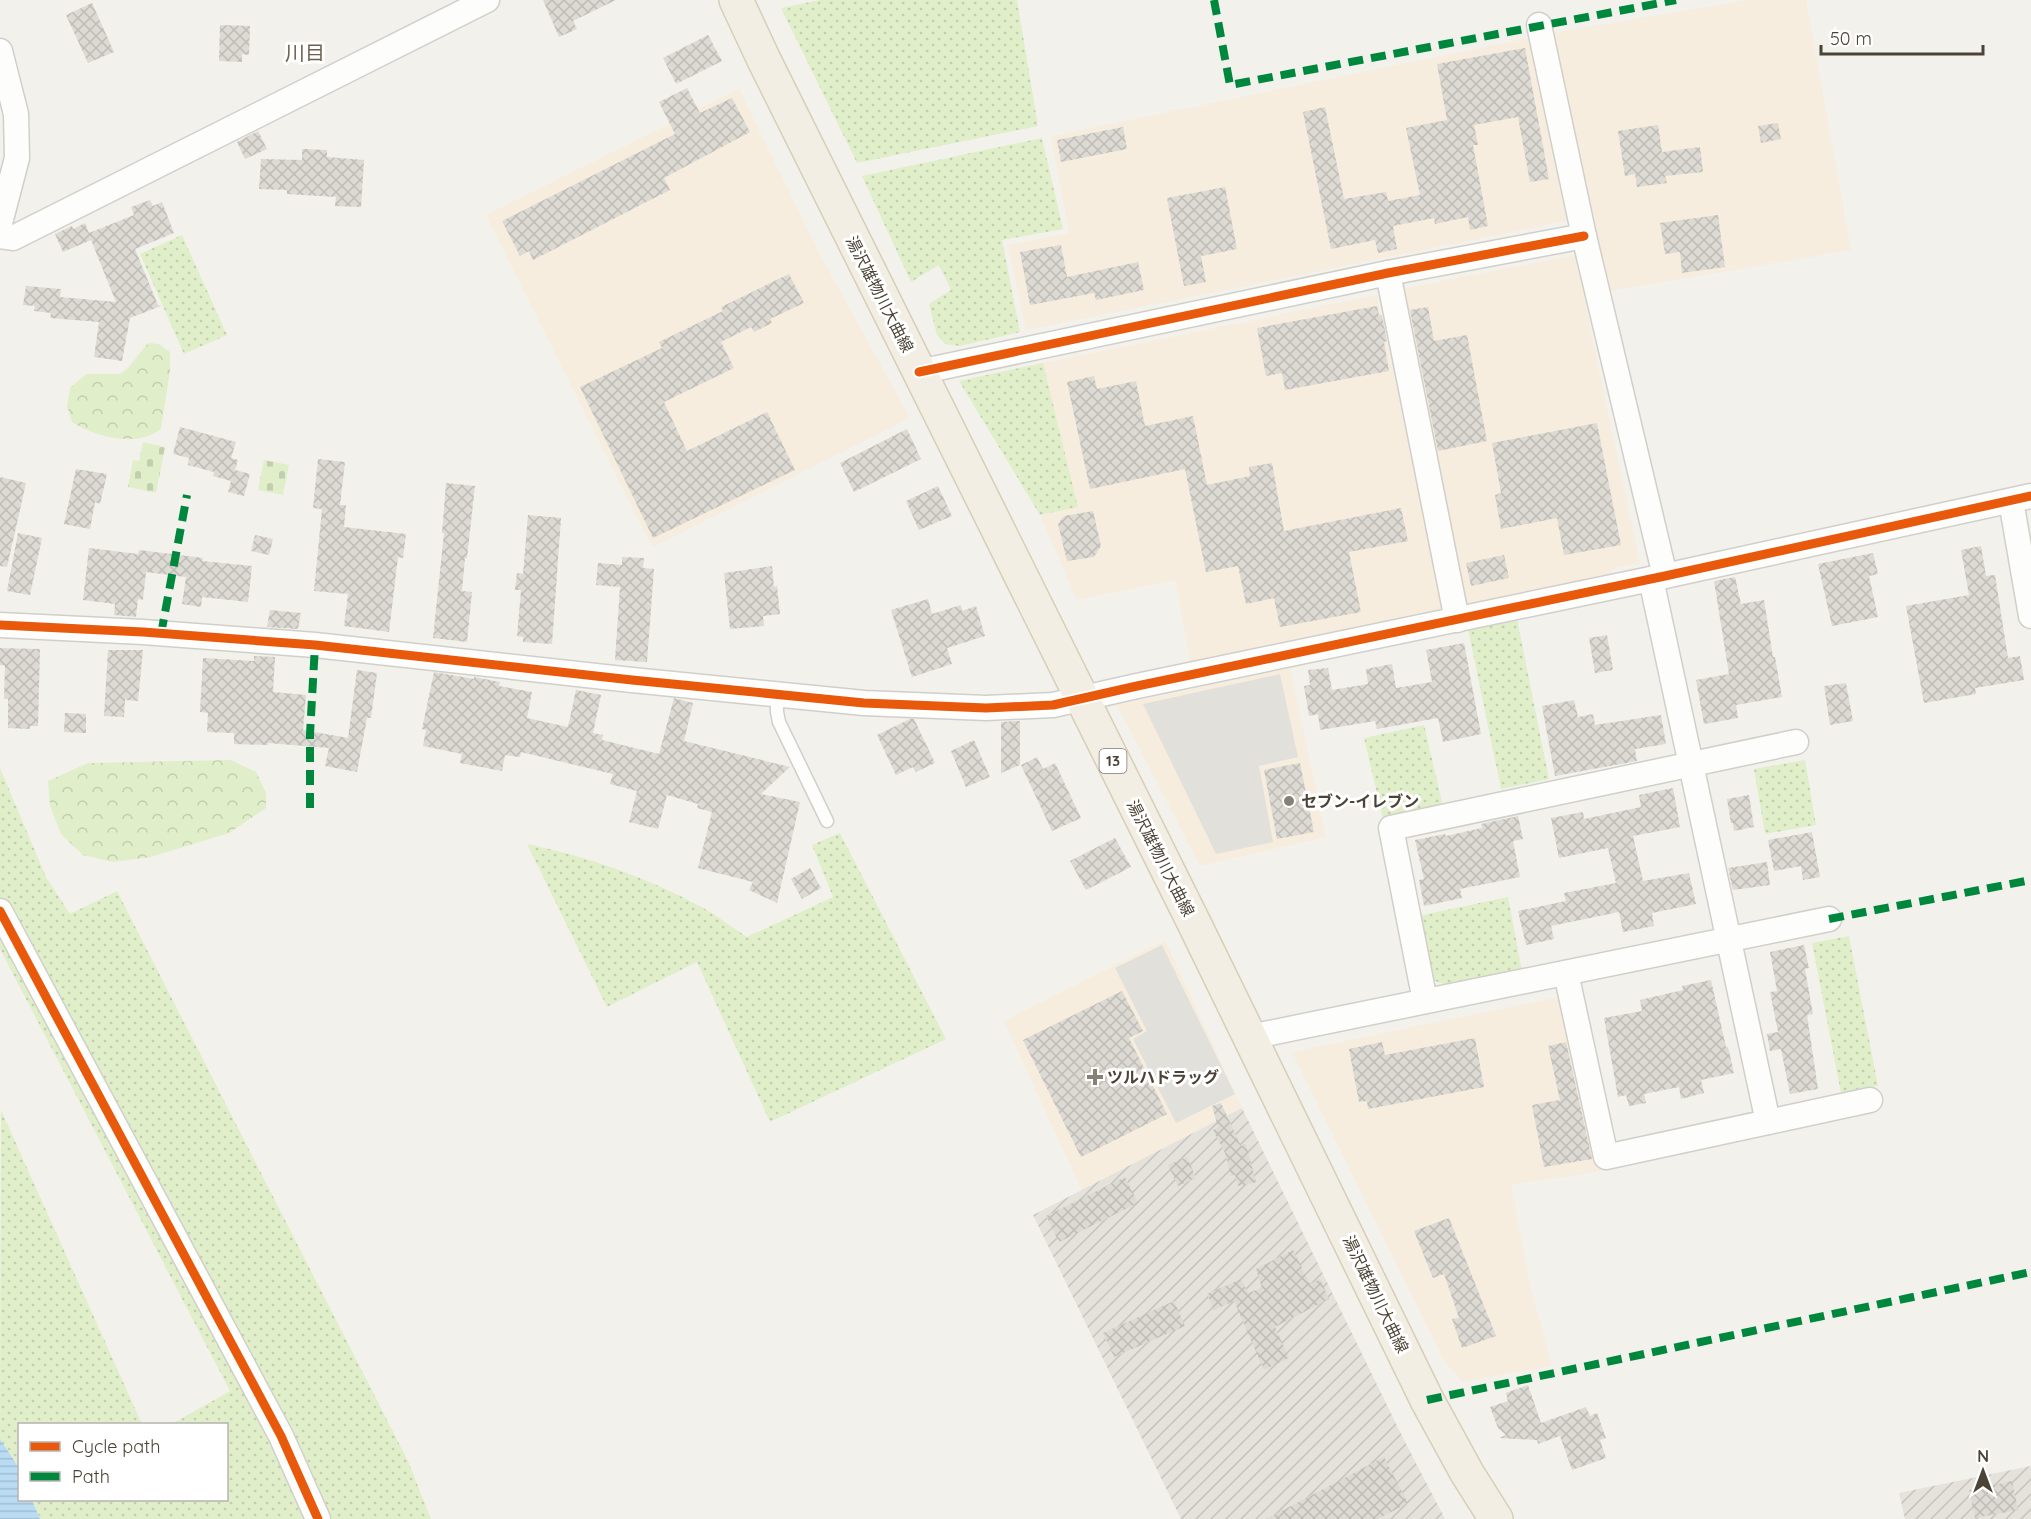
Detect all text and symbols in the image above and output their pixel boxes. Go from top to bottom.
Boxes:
scale bar [1821,18,1983,56]
text: 50 m [1830,27,1872,50]
district label: 川目 [285,40,325,65]
street label: 湯沢雄物川大曲線 [842,232,918,356]
road number: 13 [1100,749,1126,773]
place label: セブン-イレブン [1301,791,1419,811]
marker: セブン-イレブン [1282,794,1296,808]
street label: 湯沢雄物川大曲線 [1123,796,1199,920]
place label: ツルハドラッグ [1107,1067,1219,1087]
marker: ツルハドラッグ [1088,1070,1102,1084]
street label: 湯沢雄物川大曲線 [1339,1232,1413,1356]
legend [18,1423,228,1501]
text: Cycle path [72,1435,160,1458]
north arrow [1953,1441,2013,1501]
text: N [1977,1446,1989,1466]
text: Path [72,1465,110,1488]

